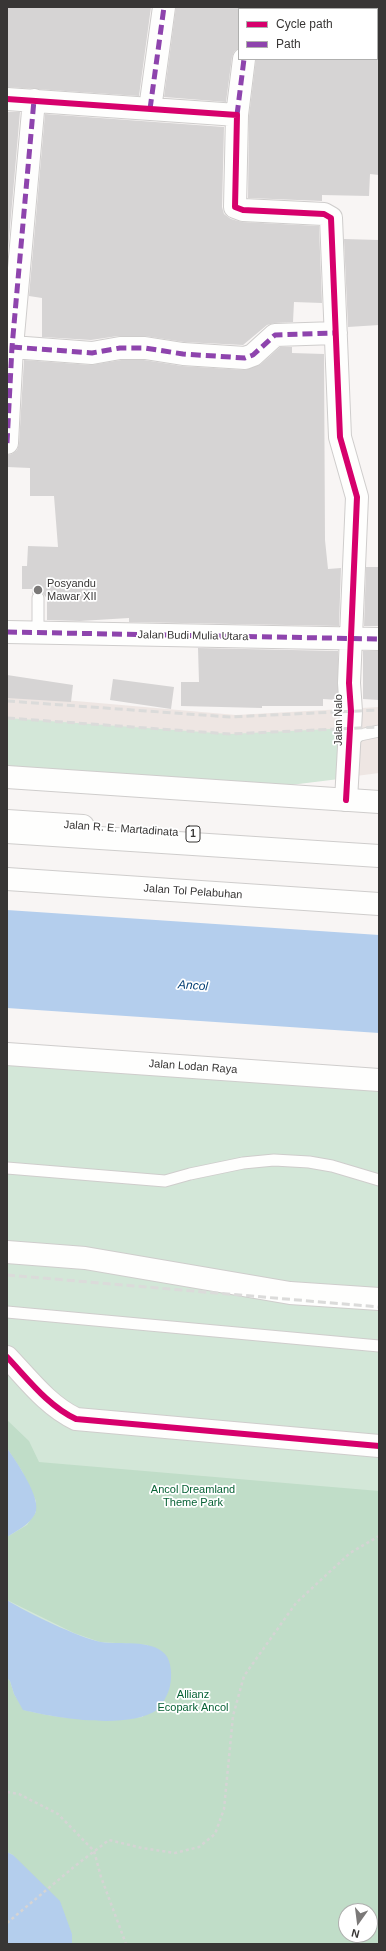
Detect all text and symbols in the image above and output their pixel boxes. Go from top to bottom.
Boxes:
legend [238,8,378,60]
text: Cycle path [276,17,333,31]
text: Path [276,37,301,51]
place label: Posyandu Mawar XII [47,577,97,603]
marker: Posyandu Mawar XII [32,584,44,596]
street label: Jalan Budi Mulia Utara [138,628,248,644]
street label: Jalan Nalo [332,694,346,746]
street label: Jalan R. E. Martadinata [63,818,179,840]
road number: 1 [186,826,200,842]
street label: Jalan Tol Pelabuhan [143,882,243,902]
water label: Ancol [178,978,208,994]
street label: Jalan Lodan Raya [148,1057,238,1077]
park label: Ancol Dreamland Theme Park [151,1483,235,1509]
park label: Allianz Ecopark Ancol [158,1688,228,1714]
north arrow [338,1903,378,1943]
text: N [350,1927,361,1940]

